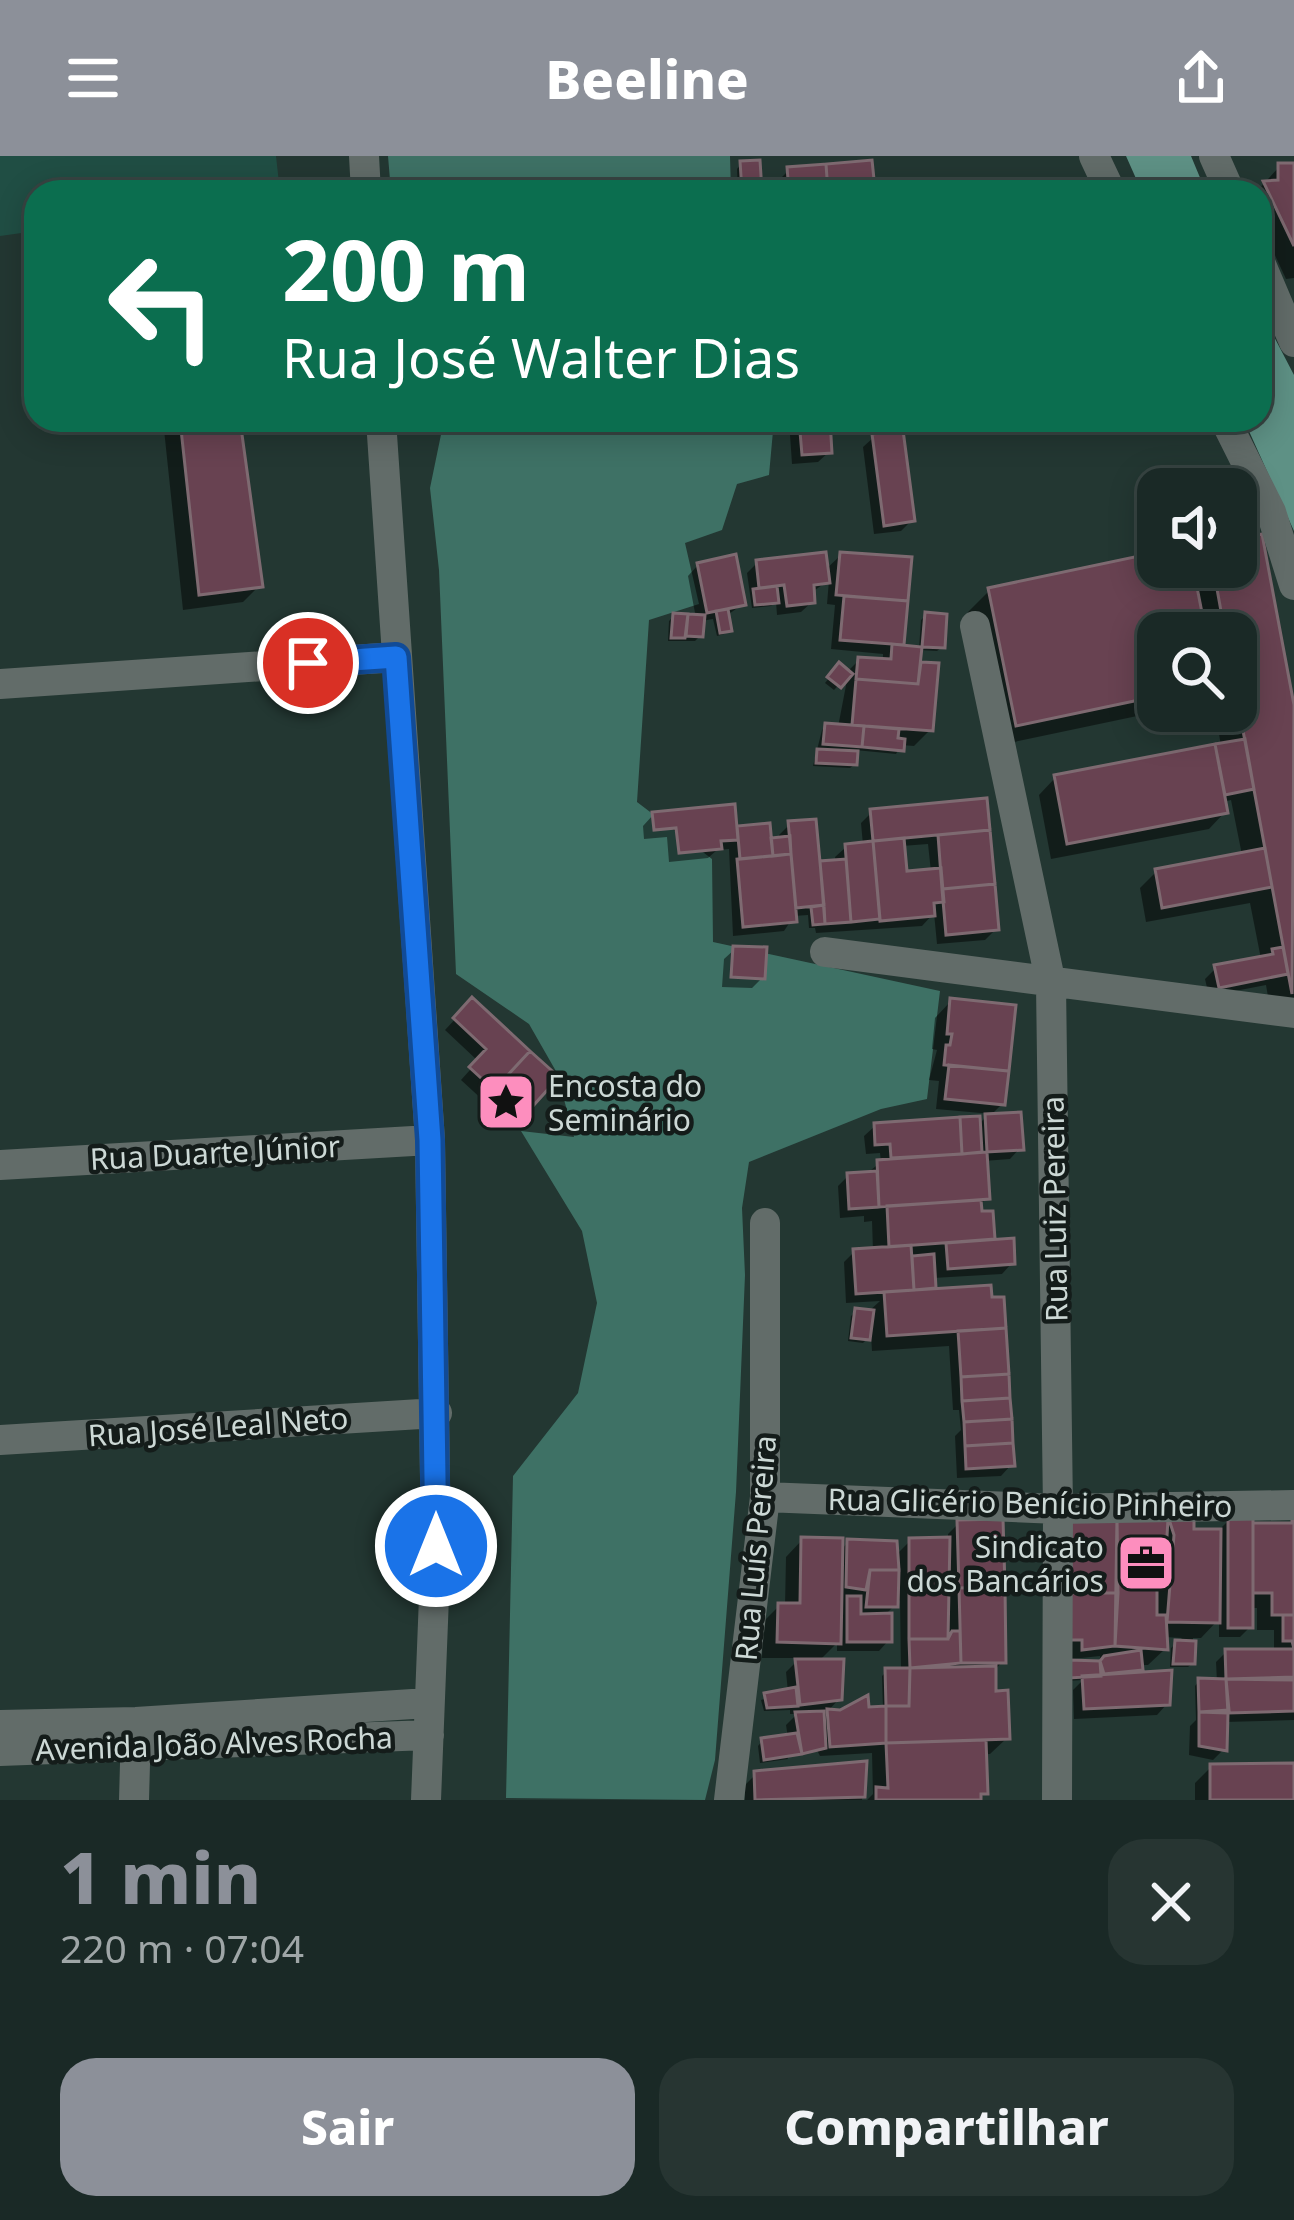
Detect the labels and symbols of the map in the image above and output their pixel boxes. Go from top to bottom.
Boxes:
pin [257,612,359,714]
place label: Encosta do Seminário [548,1065,702,1140]
place icon: Encosta do Seminário [475,1071,537,1133]
street label: Rua Luiz Pereira [1032,1096,1076,1322]
street label: Rua Duarte Júnior [89,1125,341,1179]
street label: Rua José Leal Neto [86,1396,350,1456]
street label: Rua Luís Pereira [725,1434,785,1662]
street label: Rua Glicério Benício Pinheiro [827,1478,1233,1526]
position arrow [373,1483,499,1609]
place label: Sindicato dos Bancários [906,1526,1104,1601]
office icon: Sindicato dos Bancários [1115,1532,1177,1594]
street label: Avenida João Alves Rocha [35,1716,393,1770]

